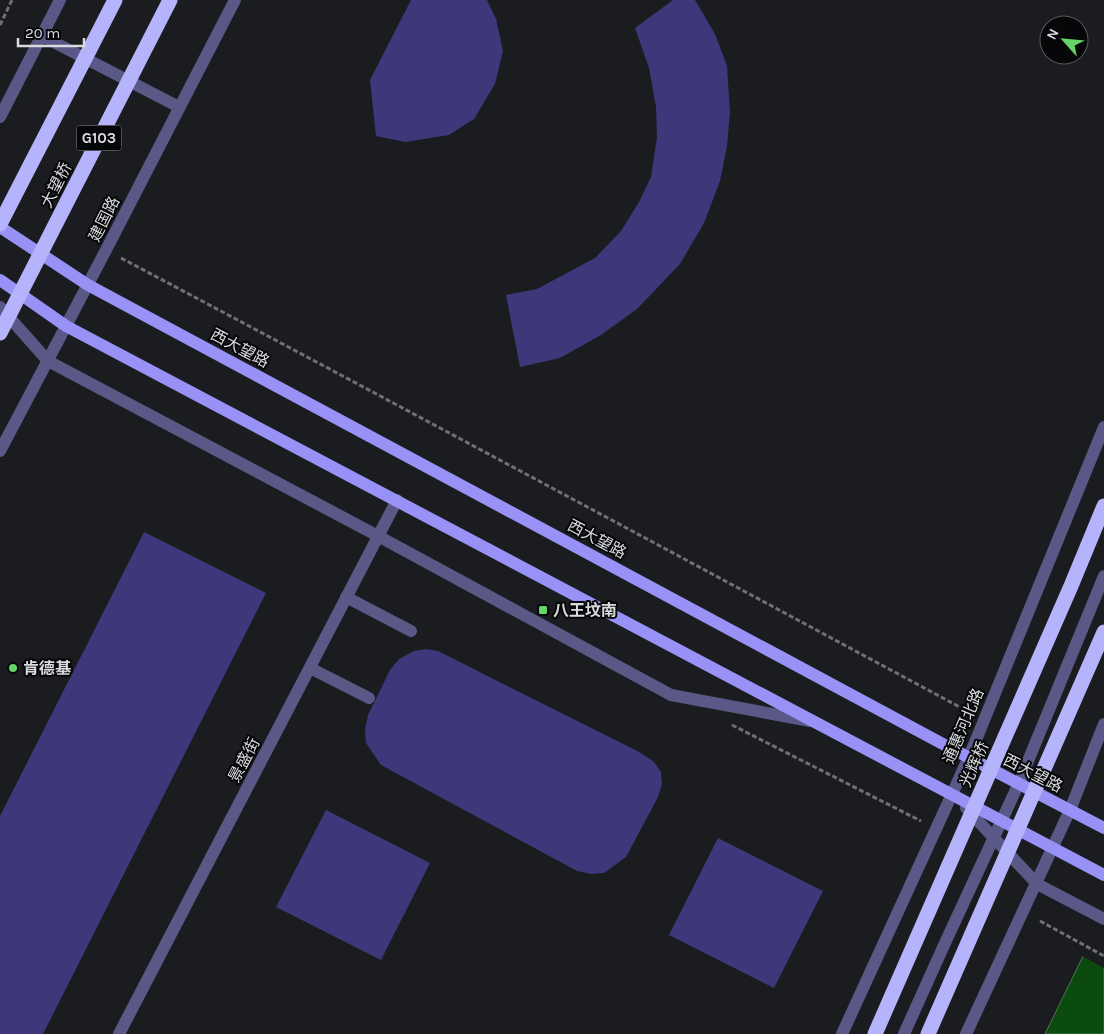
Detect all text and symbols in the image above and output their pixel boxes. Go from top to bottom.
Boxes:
scale bar [18,15,84,47]
north arrow [1039,15,1089,65]
text: 20 m [25,24,60,42]
text: N [1043,26,1063,43]
road number: G103 [76,126,122,150]
street label: 大望桥 [37,159,75,211]
street label: 建国路 [85,193,123,245]
street label: 西大望路 [207,325,273,371]
street label: 西大望路 [564,516,630,562]
place label: 八王坟南 [553,601,617,620]
marker: 八王坟南 [537,604,549,616]
place label: 肯德基 [23,659,72,678]
marker: 肯德基 [7,662,19,674]
street label: 通惠河北路 [939,685,987,767]
street label: 景盛街 [224,734,264,786]
street label: 光辉桥 [956,738,992,790]
street label: 西大望路 [1000,750,1066,796]

